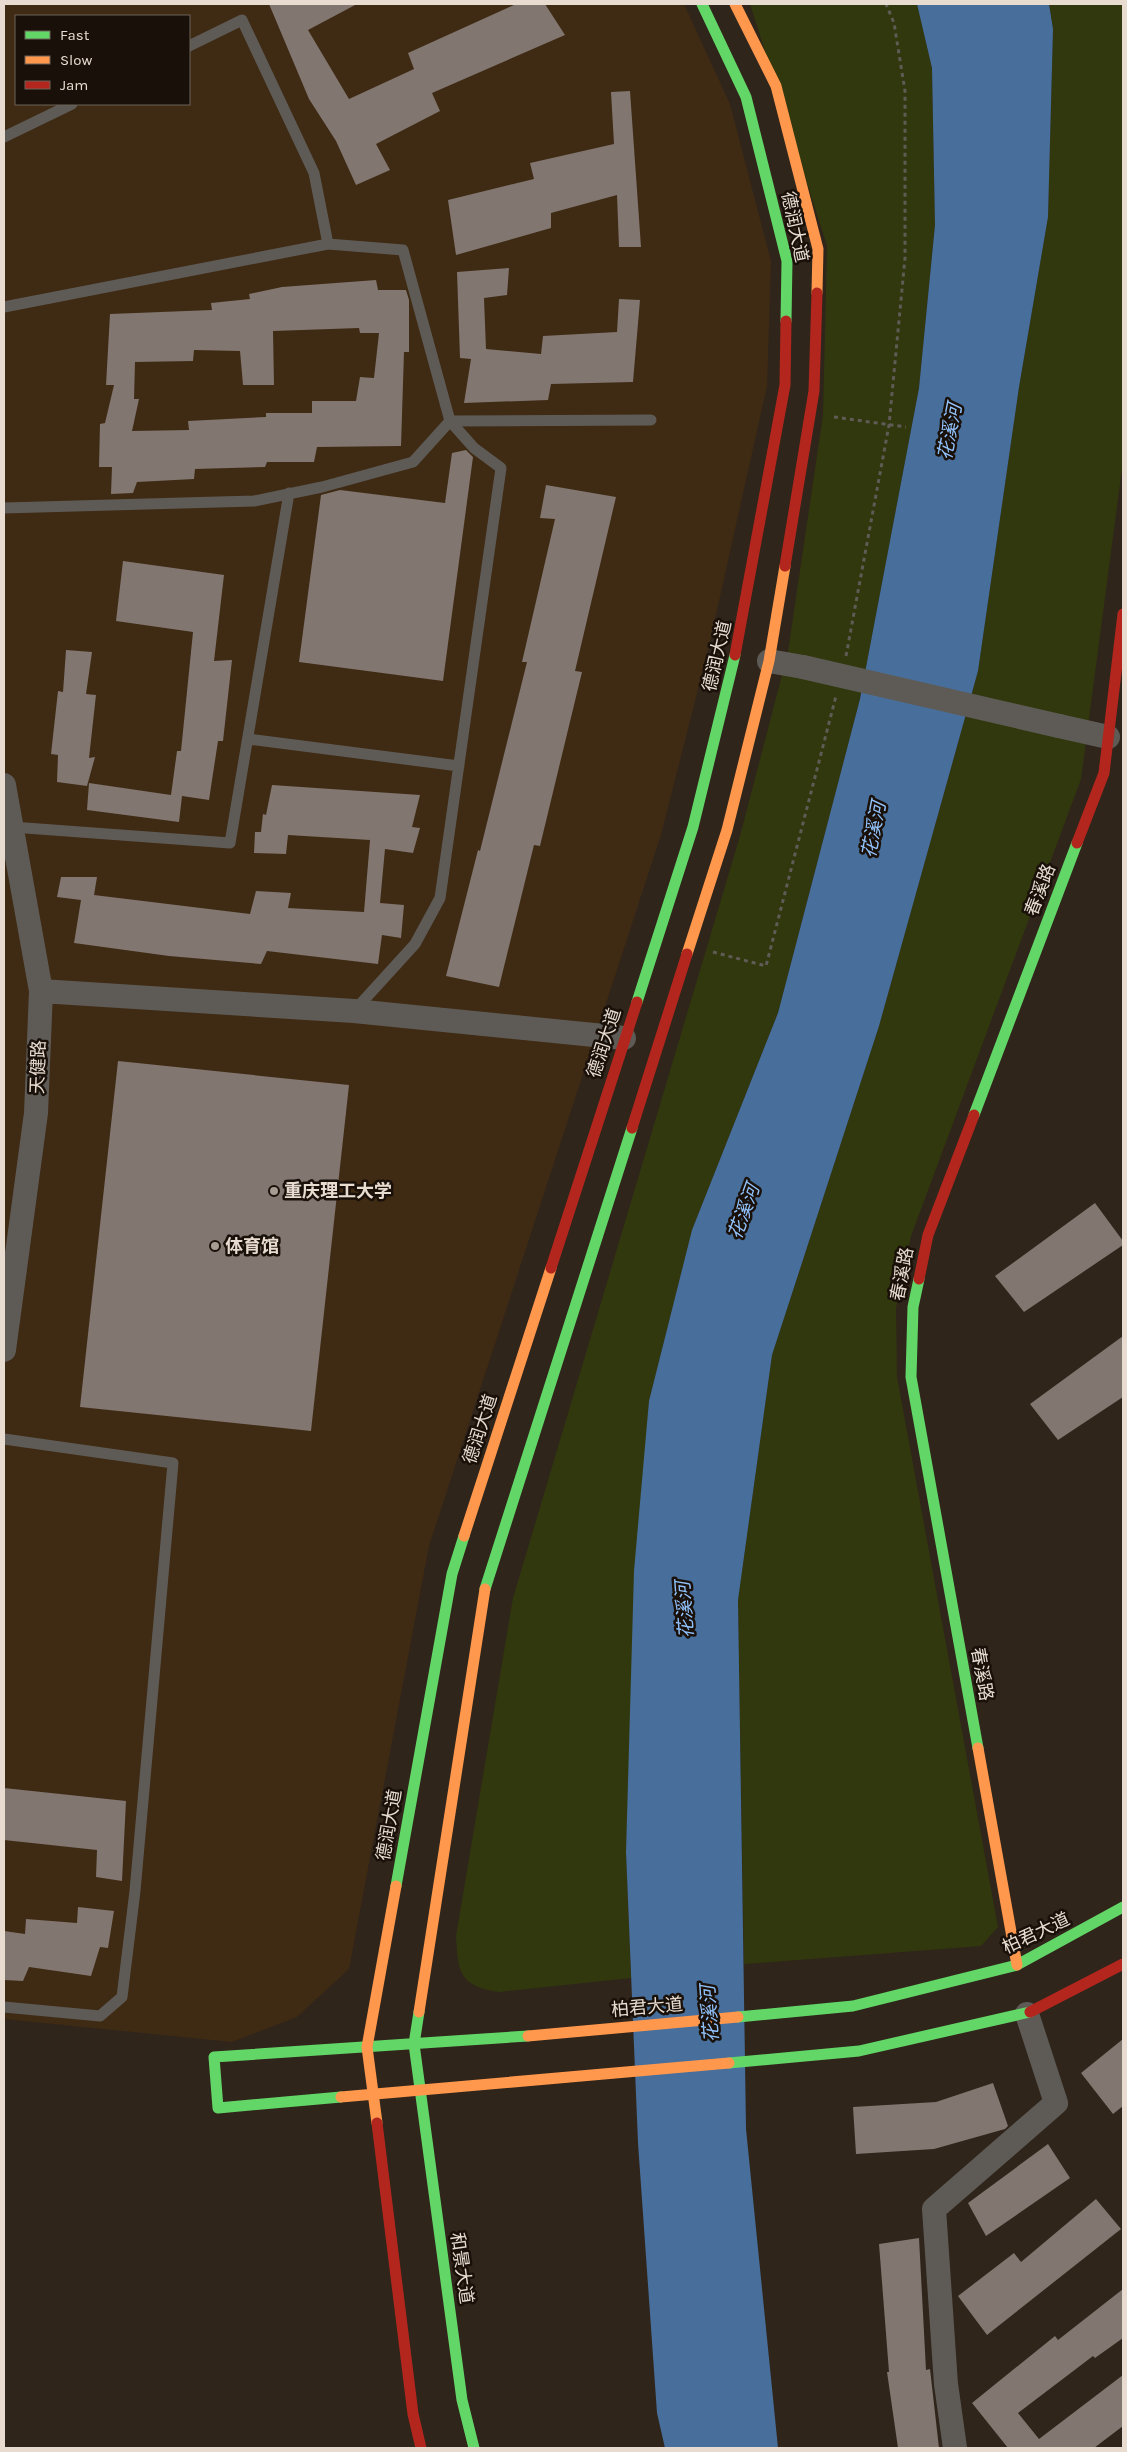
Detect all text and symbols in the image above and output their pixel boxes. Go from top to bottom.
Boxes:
legend [15,15,190,105]
text: Fast [60,26,90,44]
text: Slow [60,51,92,69]
text: Jam [60,76,88,94]
street label: 德润大道 [777,189,813,265]
water label: 花溪河 [934,398,967,462]
street label: 德润大道 [698,618,736,694]
water label: 花溪河 [858,796,891,860]
street label: 春溪路 [1020,861,1060,919]
street label: 德润大道 [582,1005,626,1081]
street label: 天健路 [26,1040,50,1094]
water label: 花溪河 [724,1178,765,1243]
place label: 重庆理工大学 [284,1180,392,1202]
marker: 重庆理工大学 [268,1185,280,1197]
place label: 体育馆 [225,1235,279,1257]
marker: 体育馆 [209,1240,221,1252]
street label: 春溪路 [886,1245,918,1303]
street label: 德润大道 [458,1391,502,1467]
water label: 花溪河 [672,1577,698,1639]
street label: 春溪路 [966,1646,998,1702]
street label: 德润大道 [372,1788,406,1862]
street label: 柏君大道 [999,1908,1073,1958]
water label: 花溪河 [697,1981,723,2043]
street label: 柏君大道 [610,1993,684,2021]
street label: 和景大道 [446,2231,478,2305]

